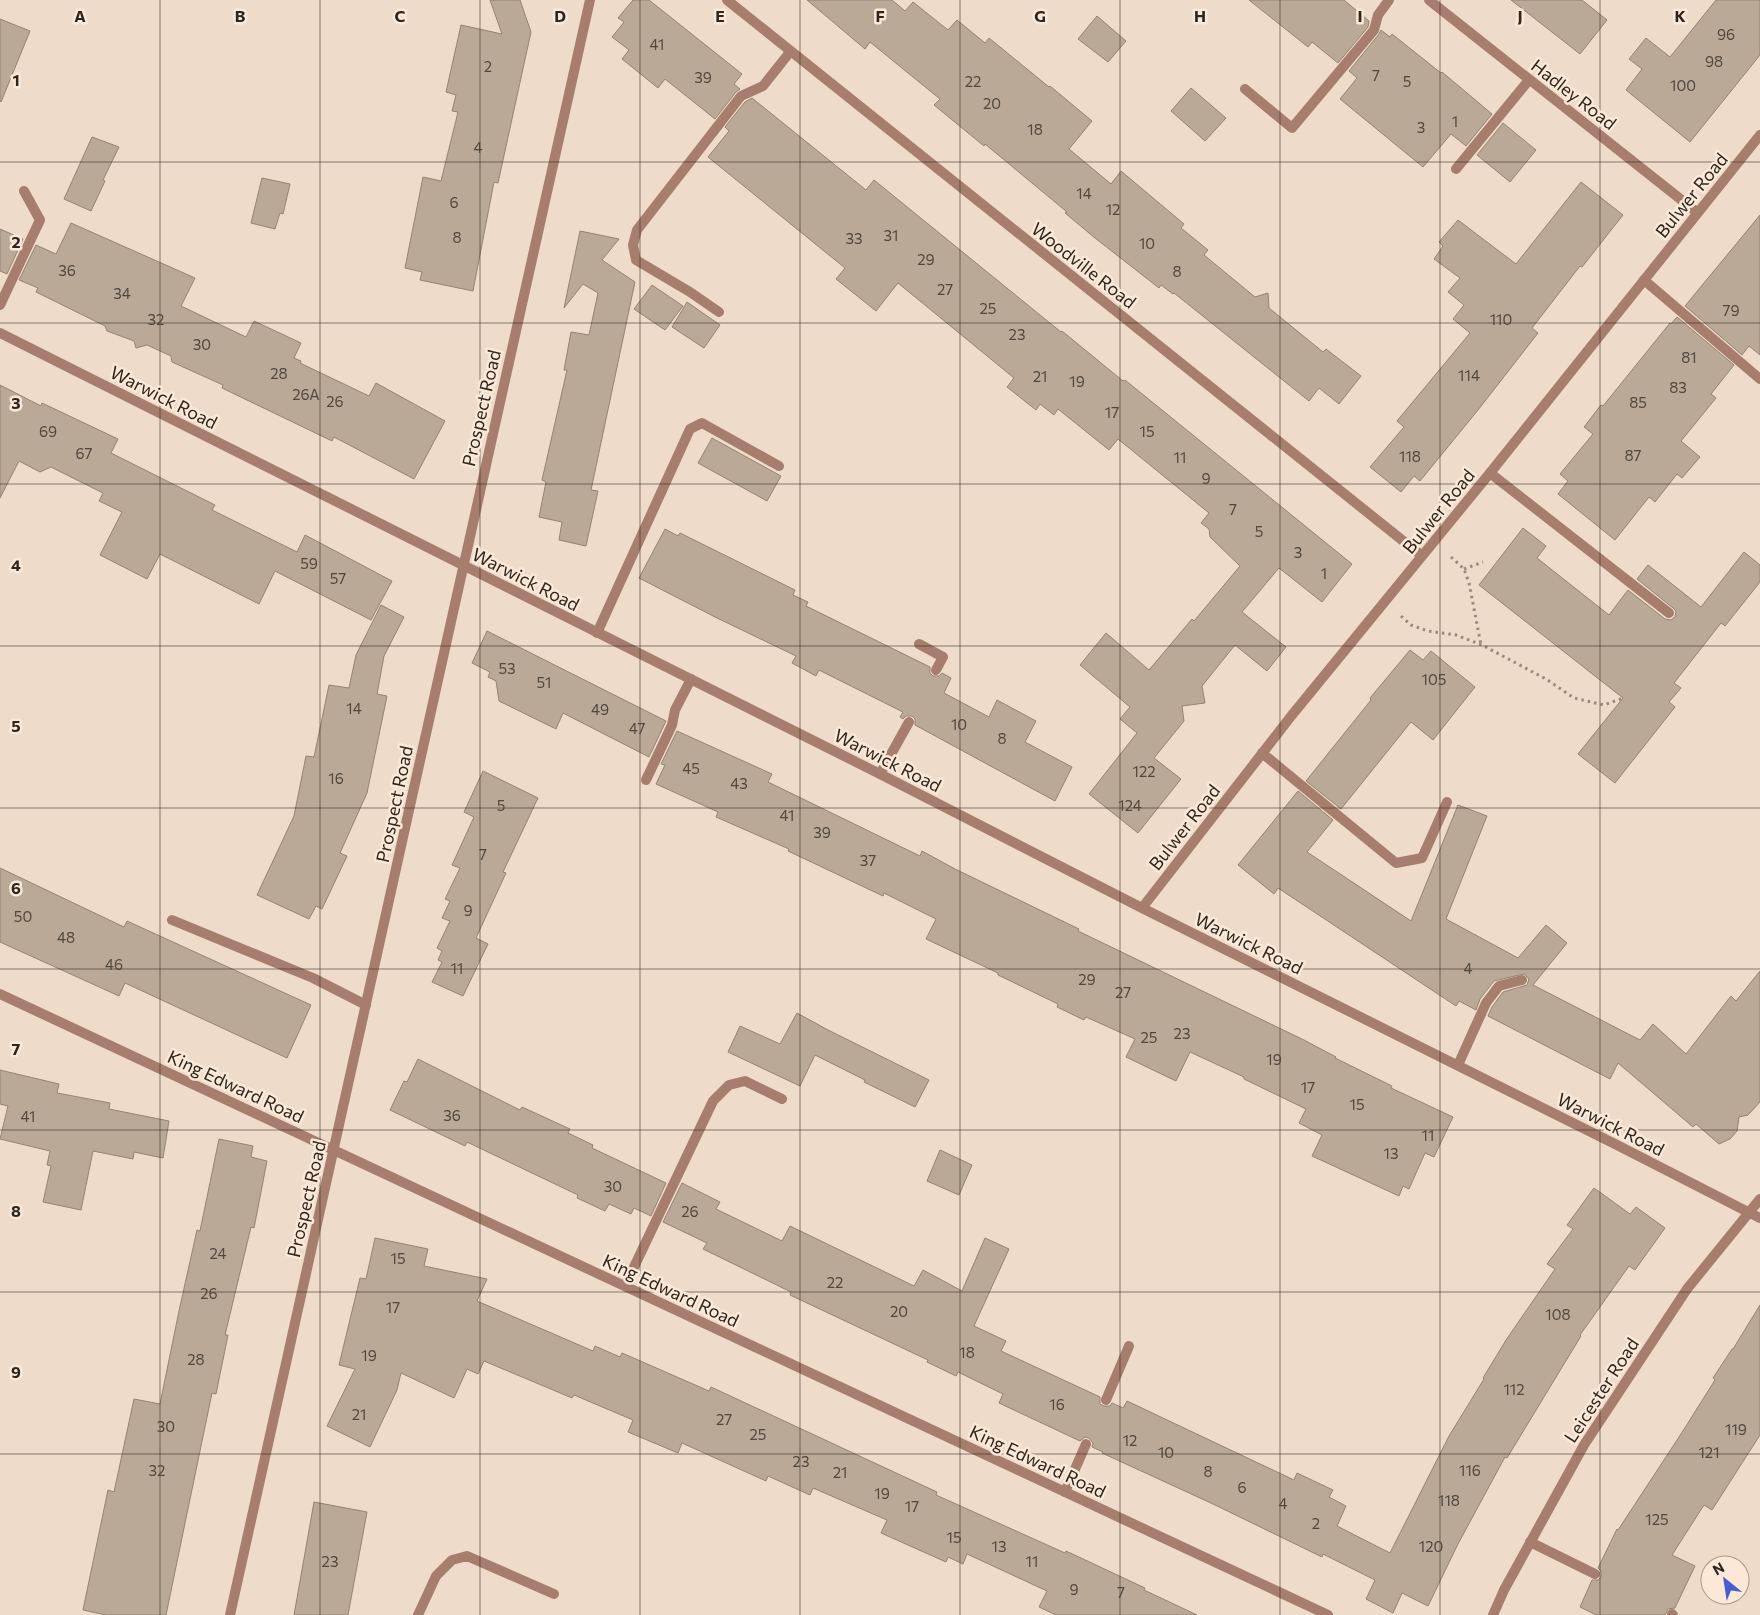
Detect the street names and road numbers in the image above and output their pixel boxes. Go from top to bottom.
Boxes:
street label: Hadley Road [1527,54,1621,134]
street label: Bulwer Road [1650,148,1732,242]
street label: Woodville Road [1027,217,1141,313]
street label: Prospect Road [457,348,505,468]
street label: Warwick Road [107,361,221,433]
street label: Bulwer Road [1397,464,1479,558]
street label: Warwick Road [469,543,583,615]
street label: Warwick Road [831,724,945,796]
street label: Prospect Road [371,744,417,864]
street label: Bulwer Road [1144,780,1224,874]
street label: Warwick Road [1192,907,1306,979]
street label: King Edward Road [164,1045,308,1127]
street label: Warwick Road [1554,1088,1668,1160]
street label: Prospect Road [282,1139,330,1259]
street label: King Edward Road [599,1249,743,1331]
street label: Leicester Road [1559,1334,1643,1446]
street label: King Edward Road [966,1420,1110,1502]

